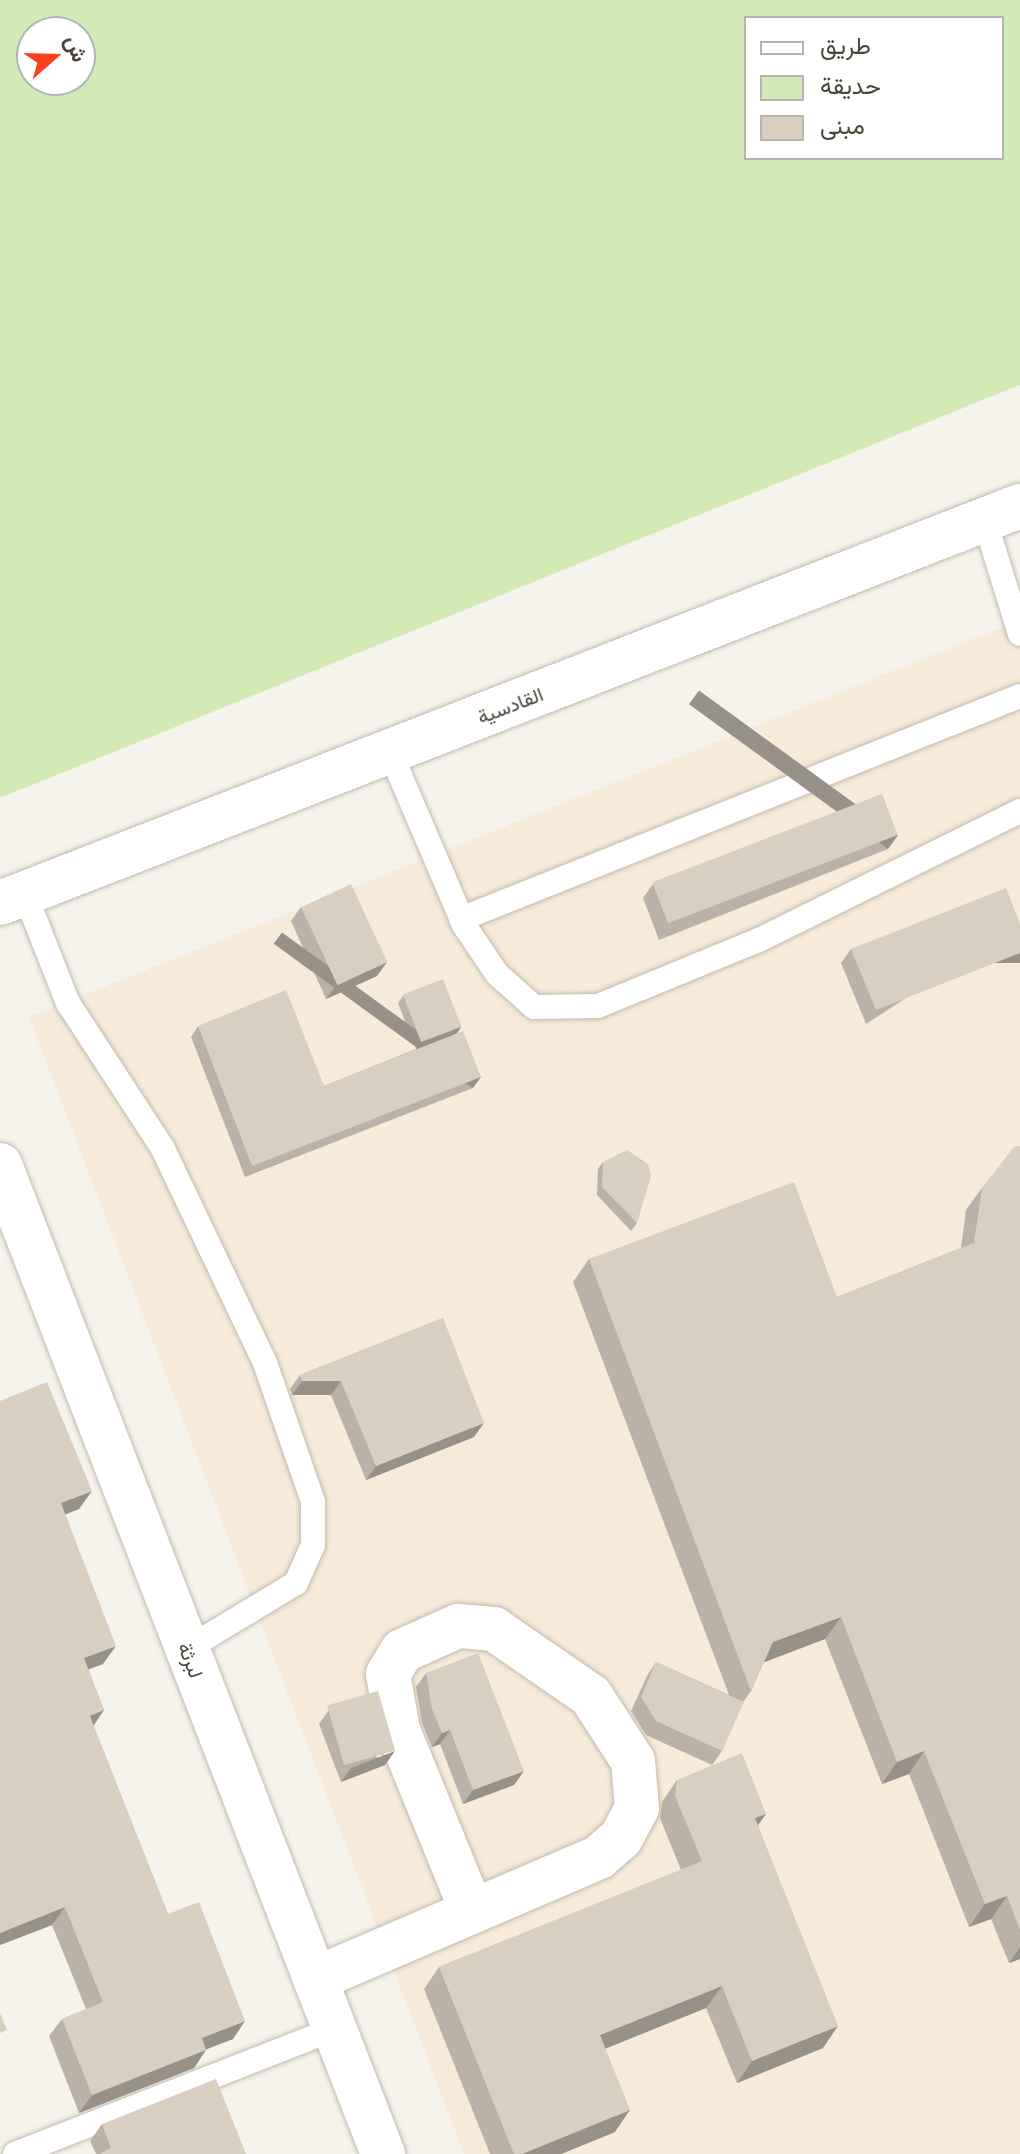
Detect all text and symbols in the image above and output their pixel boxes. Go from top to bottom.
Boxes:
north arrow [16,16,96,96]
legend [744,16,1004,160]
text: طريق [820,29,871,61]
text: ش [59,31,95,66]
text: حديقة [820,69,881,101]
text: مبنى [820,109,865,141]
street label: القادسية [474,682,546,728]
street label: لبرثة [173,1639,209,1681]

